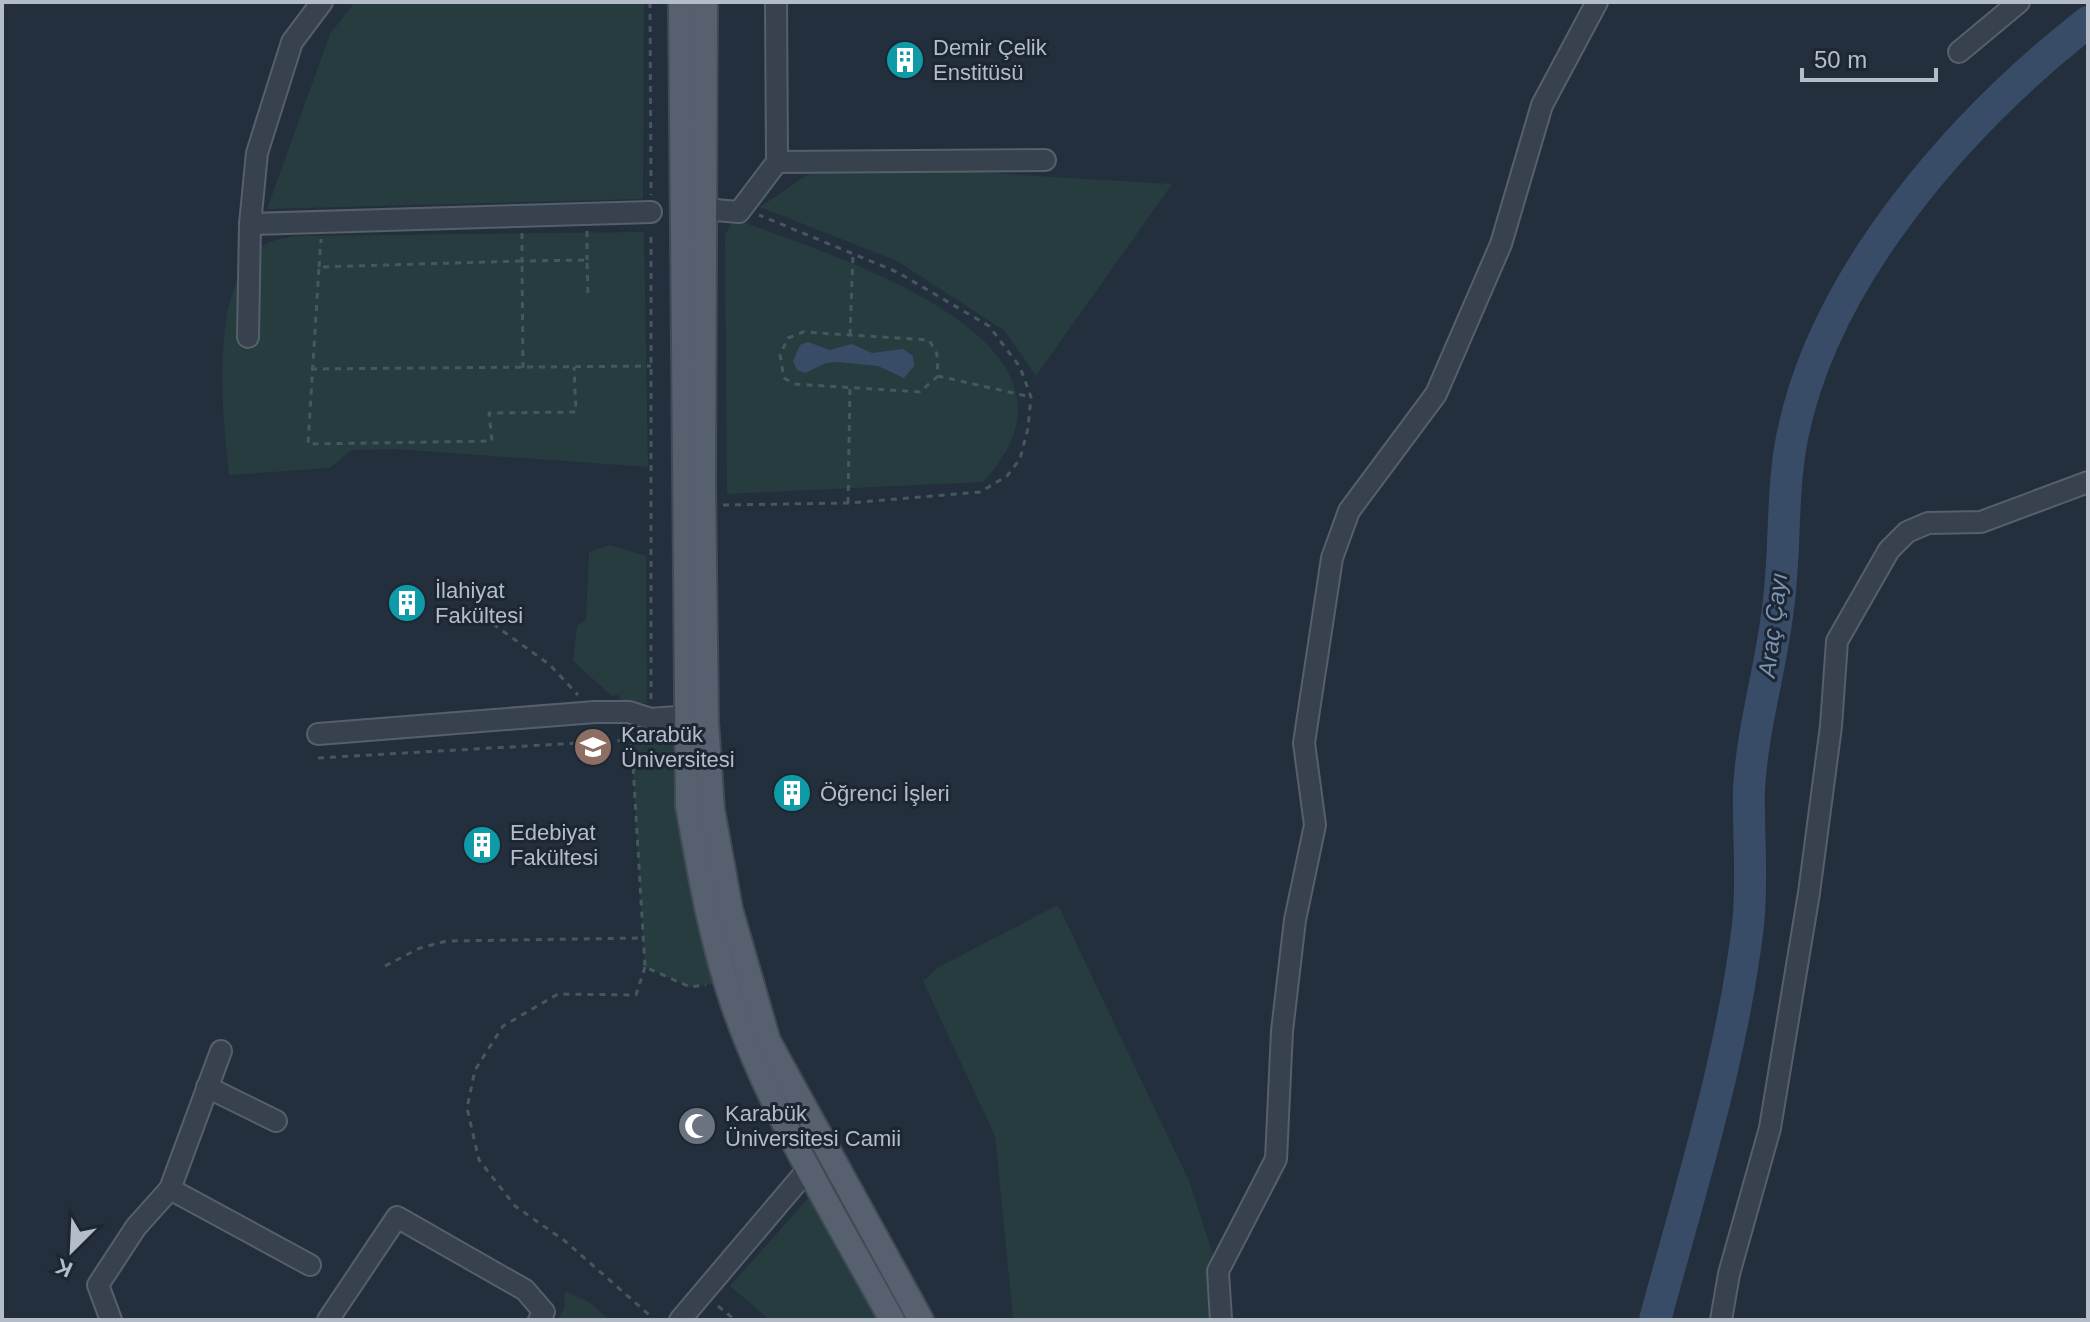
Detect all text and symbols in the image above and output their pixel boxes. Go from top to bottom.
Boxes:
scale bar [1802,32,1936,82]
place label: Demir Çelik Enstitüsü [933,35,1048,85]
building icon: Demir Çelik Enstitüsü [884,39,926,81]
text: 50 m [1814,46,1867,73]
water label: Araç Çayı [1752,571,1792,681]
place label: İlahiyat Fakültesi [435,578,523,628]
building icon: İlahiyat Fakültesi [386,582,428,624]
place label: Karabük Üniversitesi [621,722,735,772]
school or university icon: Karabük Üniversitesi [572,726,614,768]
building icon: Öğrenci İşleri [771,772,813,814]
place label: Öğrenci İşleri [820,781,950,806]
place label: Edebiyat Fakültesi [510,820,598,870]
building icon: Edebiyat Fakültesi [461,824,503,866]
place label: Karabük Üniversitesi Camii [725,1101,901,1151]
mosque icon: Karabük Üniversitesi Camii [676,1105,718,1147]
north arrow [32,1210,112,1290]
text: K [52,1253,76,1282]

